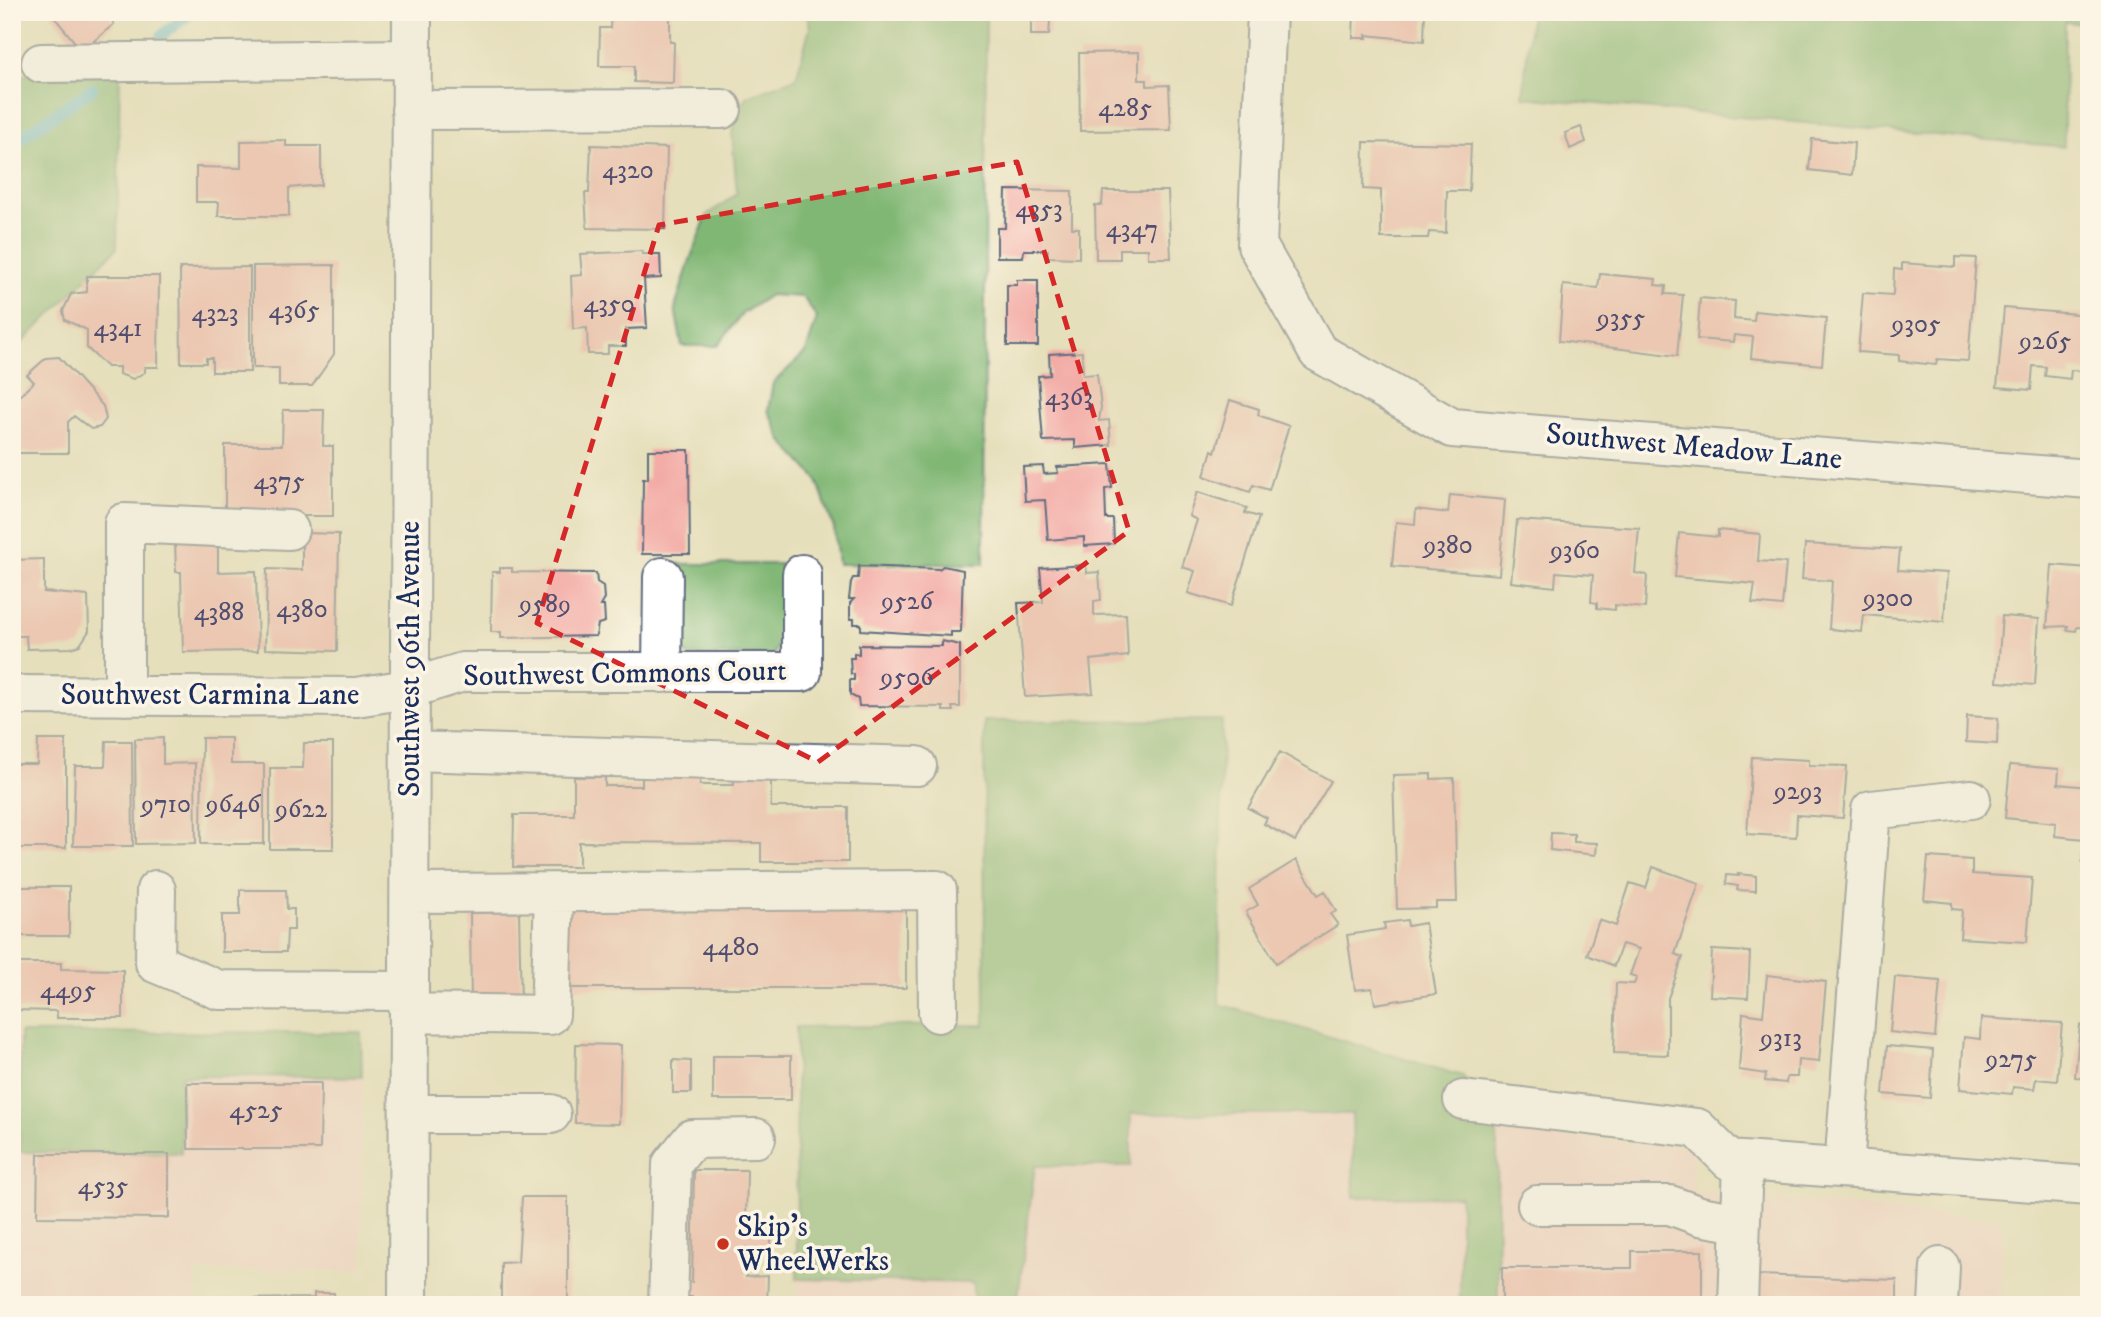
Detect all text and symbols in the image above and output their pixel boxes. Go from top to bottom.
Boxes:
house number: 4285 [1098,92,1152,125]
house number: 4320 [602,154,654,187]
house number: 4353 [1015,193,1063,226]
house number: 4347 [1106,213,1158,246]
house number: 4350 [583,288,635,321]
house number: 4365 [268,294,320,327]
house number: 4323 [191,297,239,330]
house number: 9355 [1595,302,1645,335]
house number: 9305 [1889,308,1941,341]
house number: 4341 [93,312,143,345]
house number: 9265 [2017,325,2071,358]
house number: 4363 [1045,381,1093,414]
street label: Southwest Meadow Lane [1544,416,1844,478]
house number: 4375 [253,465,305,498]
street label: Southwest 96th Avenue [392,521,429,797]
house number: 9380 [1421,529,1473,562]
house number: 9360 [1548,534,1600,567]
house number: 9300 [1861,582,1913,615]
house number: 9526 [879,585,935,618]
house number: 9589 [517,588,571,621]
house number: 4380 [276,593,328,626]
house number: 4388 [194,596,244,629]
street label: Southwest Commons Court [463,653,787,695]
house number: 9506 [878,661,935,694]
street label: Southwest Carmina Lane [61,677,359,714]
house number: 9293 [1772,775,1822,808]
house number: 9710 [139,788,191,821]
house number: 9646 [203,788,262,821]
house number: 9622 [273,793,327,826]
house number: 4480 [703,931,759,964]
house number: 4495 [40,974,96,1007]
house number: 9313 [1758,1022,1802,1055]
house number: 9275 [1983,1043,2037,1076]
house number: 4525 [229,1094,283,1127]
house number: 4535 [78,1170,128,1203]
place label: Skip's WheelWerks [736,1209,889,1280]
marker: Skip's WheelWerks [715,1236,731,1252]

